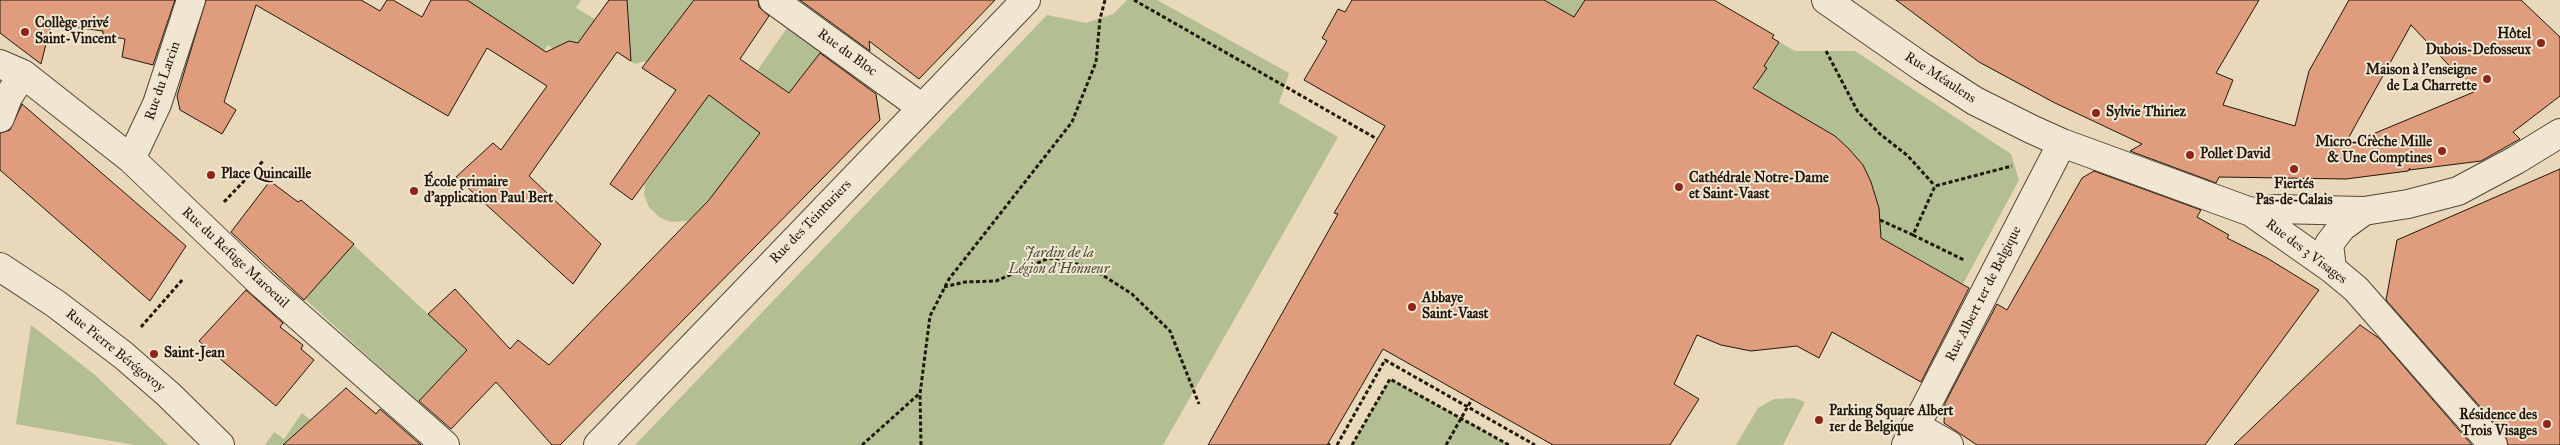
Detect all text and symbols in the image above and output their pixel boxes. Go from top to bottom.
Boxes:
place label: Collège privé Saint-Vincent [35,16,116,48]
marker: Collège privé Saint-Vincent [19,26,31,38]
street label: Rue du Bloc [814,26,880,80]
place label: Hôtel Dubois-Defosseux [2425,27,2531,59]
marker: Hôtel Dubois-Defosseux [2535,37,2547,49]
street label: Rue du Larcin [142,39,184,123]
street label: Rue Méaulens [1901,49,1979,107]
place label: Maison à l'enseigne de La Charrette [2366,63,2477,95]
marker: Maison à l'enseigne de La Charrette [2481,73,2493,85]
place label: Sylvie Thiriez [2106,105,2186,121]
marker: Sylvie Thiriez [2090,107,2102,119]
place label: Micro-Crèche Mille & Une Comptines [2315,135,2432,168]
marker: Micro-Crèche Mille & Une Comptines [2436,145,2448,157]
place label: Pollet David [2200,147,2271,163]
marker: Pollet David [2184,149,2196,161]
marker: Fiertés Pas-de-Calais [2288,163,2300,175]
place label: Place Quincaille [221,167,311,183]
marker: Place Quincaille [205,169,217,181]
place label: Cathédrale Notre-Dame et Saint-Vaast [1689,171,1829,203]
place label: École primaire d'application Paul Bert [424,175,553,208]
street label: Rue des Teinturiers [767,176,855,268]
place label: Fiertés Pas-de-Calais [2255,177,2333,210]
marker: Cathédrale Notre-Dame et Saint-Vaast [1673,181,1685,193]
marker: École primaire d'application Paul Bert [408,185,420,197]
street label: Rue du Refuge Maroeuil [178,204,292,312]
street label: Rue des 3 Visages [2262,216,2350,288]
street label: Rue Albert 1er de Belgique [1943,223,2025,365]
park label: Jardin de la Légion d'Honneur [1009,246,1109,278]
place label: Abbaye Saint-Vaast [1422,291,1489,324]
marker: Abbaye Saint-Vaast [1406,301,1418,313]
street label: Rue Pierre Bérégovoy [62,306,168,396]
place label: Saint-Jean [164,346,225,362]
marker: Saint-Jean [148,348,160,360]
place label: Parking Square Albert 1er de Belgique [1829,404,1953,437]
place label: Résidence des Trois Visages [2459,408,2537,441]
marker: Parking Square Albert 1er de Belgique [1813,414,1825,426]
marker: Résidence des Trois Visages [2541,418,2553,430]

